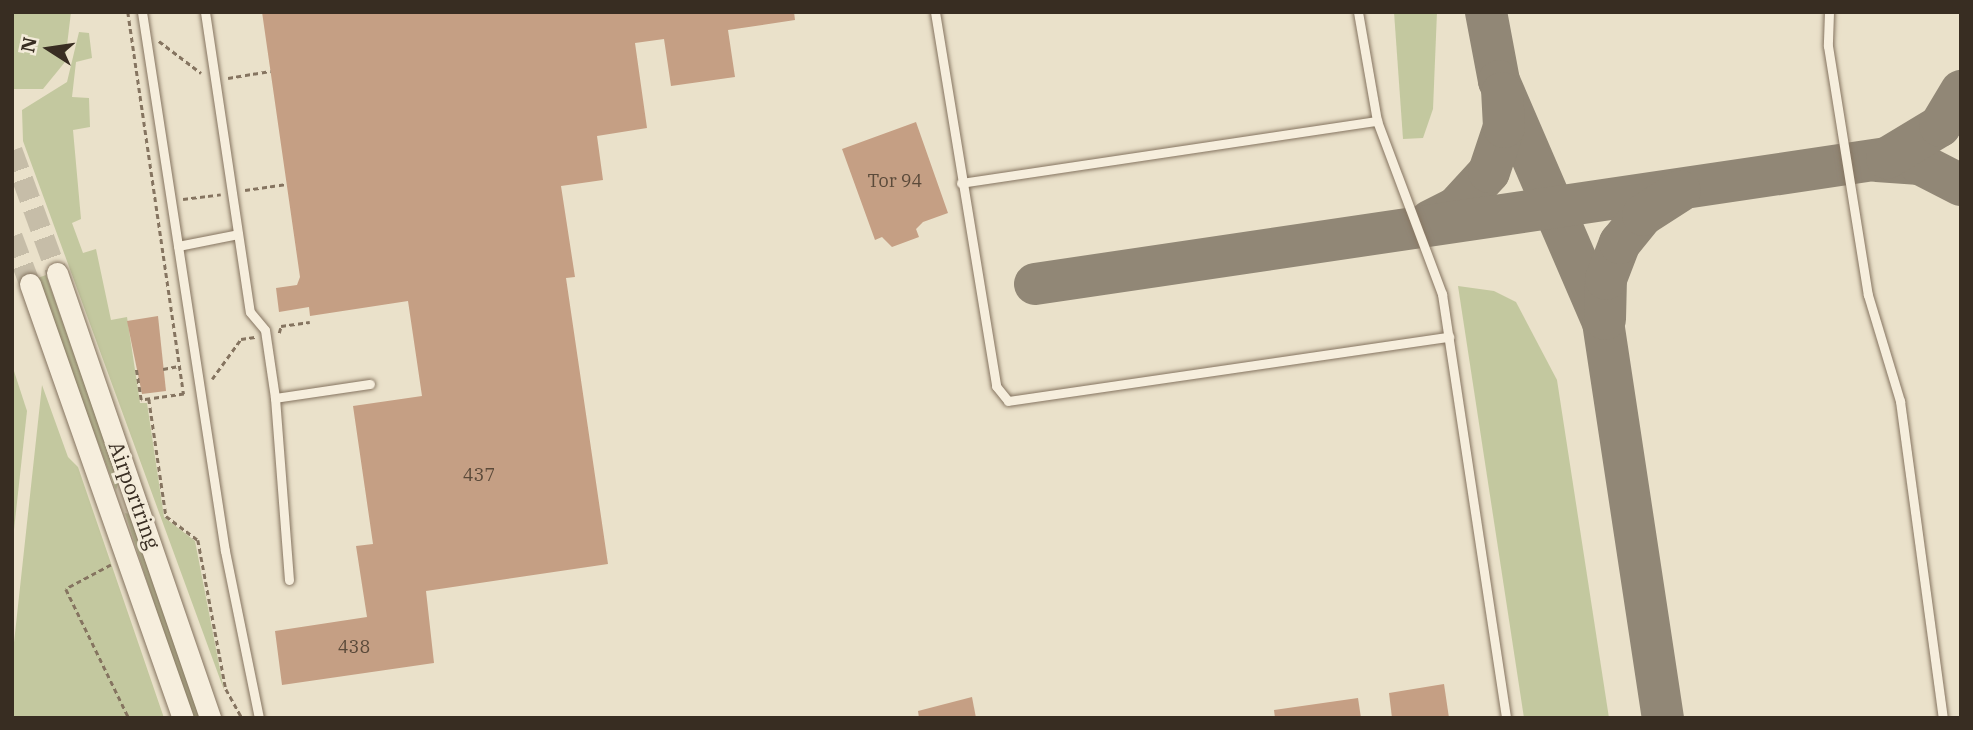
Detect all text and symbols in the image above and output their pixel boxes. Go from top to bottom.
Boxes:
north arrow [14,14,84,84]
text: N [15,35,42,54]
house number: Tor 94 [868,170,922,192]
street label: Airportring [104,438,166,552]
house number: 437 [463,464,495,486]
house number: 438 [338,636,370,658]

